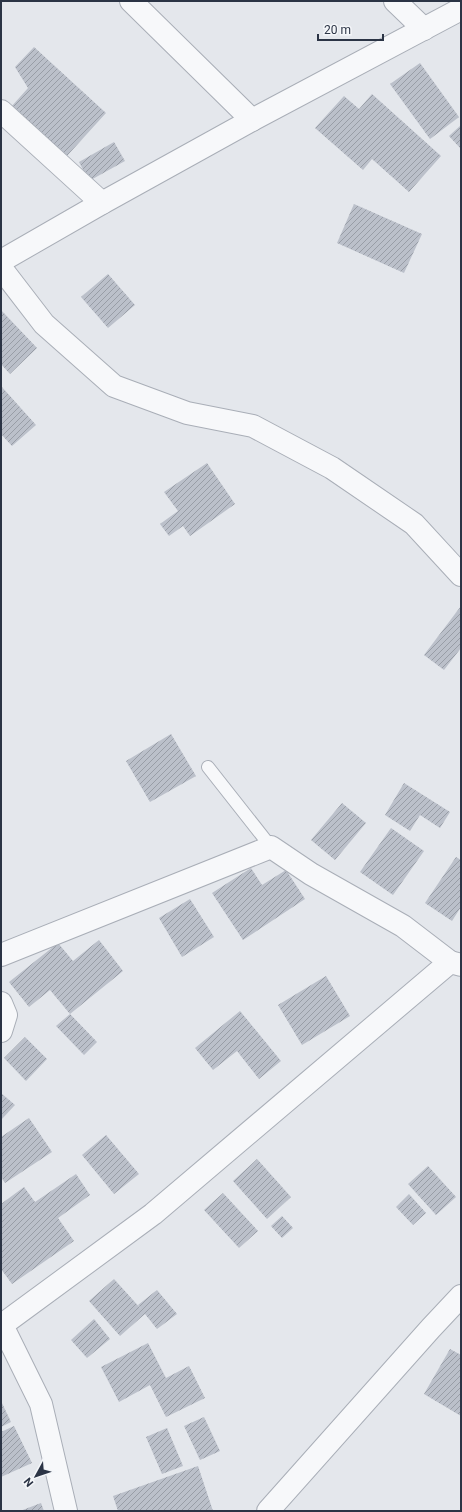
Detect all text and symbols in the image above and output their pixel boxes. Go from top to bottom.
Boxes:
scale bar [318,16,383,42]
text: 20 m [324,23,351,37]
north arrow [16,1456,56,1496]
text: N [21,1475,36,1489]

